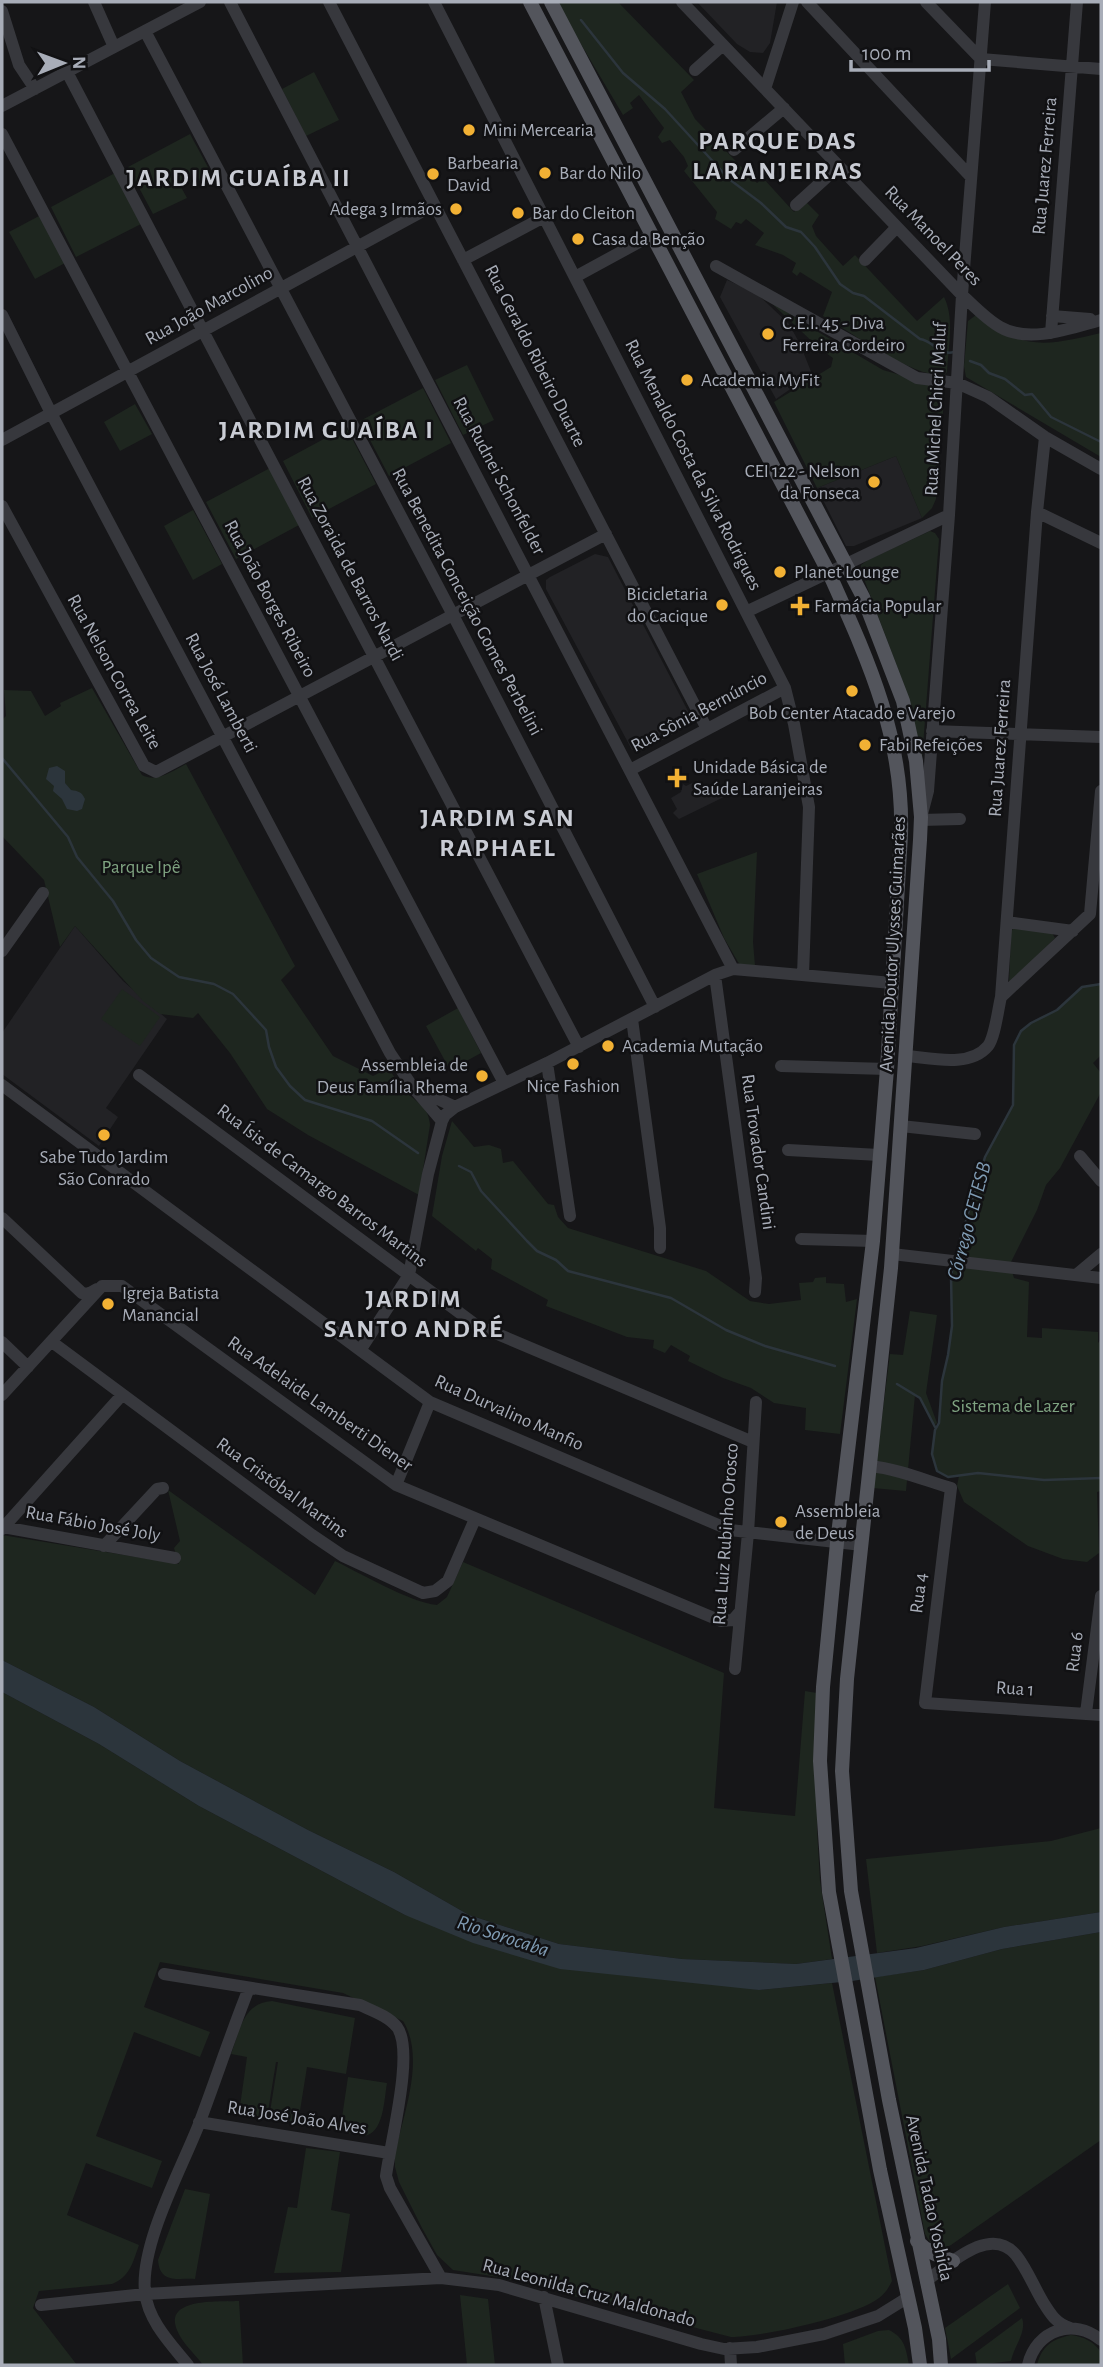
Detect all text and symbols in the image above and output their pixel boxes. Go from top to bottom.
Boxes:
north arrow [28,28,98,98]
scale bar [851,28,989,72]
text: 100 m [862,43,912,64]
text: N [69,56,88,70]
street label: Rua Juarez Ferreira [1030,96,1061,236]
place label: Mini Mercearia [483,121,594,140]
marker: Mini Mercearia [461,122,477,138]
district label: PARQUE DAS LARANJEIRAS [692,128,864,184]
place label: Barbearia David [447,154,519,195]
district label: JARDIM GUAÍBA II [126,163,352,191]
place label: Bar do Nilo [559,164,641,183]
marker: Bar do Nilo [537,165,553,181]
marker: Barbearia David [425,166,441,182]
street label: Rua Manoel Peres [881,182,985,290]
place label: Adega 3 Irmãos [330,200,442,219]
marker: Adega 3 Irmãos [448,201,464,217]
place label: Bar do Cleiton [532,204,635,223]
marker: Bar do Cleiton [510,205,526,221]
place label: Casa da Benção [592,230,705,249]
marker: Casa da Benção [570,231,586,247]
street label: Rua Geraldo Ribeiro Duarte [481,262,589,450]
street label: Rua João Marcolino [142,263,276,349]
place label: C.E.I. 45 - Diva Ferreira Cordeiro [782,314,905,355]
street label: Rua Michel Chicri Maluf [922,320,950,496]
marker: C.E.I. 45 - Diva Ferreira Cordeiro [760,326,776,342]
street label: Rua Menaldo Costa da Silva Rodrigues [621,337,765,593]
place label: Academia MyFit [701,371,819,390]
marker: Academia MyFit [679,372,695,388]
street label: Rua Rudnei Schonfelder [449,394,549,558]
district label: JARDIM GUAÍBA I [219,415,435,443]
place label: CEI 122 - Nelson da Fonseca [745,462,860,503]
street label: Rua Benedita Conceição Gomes Perbelini [388,465,546,739]
street label: Rua Zoraida de Barros Nardi [293,474,407,664]
marker: CEI 122 - Nelson da Fonseca [866,474,882,490]
street label: Rua João Borges Ribeiro [221,517,319,681]
place label: Planet Lounge [794,563,899,582]
marker: Planet Lounge [772,564,788,580]
place label: Bicicletaria do Cacique [626,585,708,626]
street label: Rua Nelson Correa Leite [64,591,164,753]
marker: Bicicletaria do Cacique [714,597,730,613]
place label: Farmácia Popular [814,597,941,616]
marker: Farmácia Popular [792,598,808,614]
street label: Rua José Lamberti [181,630,261,756]
street label: Rua Sônia Bernúncio [628,668,770,756]
street label: Rua Juarez Ferreira [986,678,1014,818]
marker: Bob Center Atacado e Varejo [844,683,860,699]
place label: Bob Center Atacado e Varejo [748,704,956,723]
place label: Fabi Refeições [879,736,983,755]
marker: Fabi Refeições [857,737,873,753]
place label: Unidade Básica de Saúde Laranjeiras [693,758,828,799]
marker: Unidade Básica de Saúde Laranjeiras [667,768,687,788]
district label: JARDIM SAN RAPHAEL [420,805,576,861]
street label: Avenida Doutor Ulysses Guimarães [877,816,909,1072]
park label: Parque Ipê [102,858,180,877]
place label: Academia Mutação [622,1037,763,1056]
marker: Academia Mutação [600,1038,616,1054]
place label: Assembleia de Deus Família Rhema [317,1056,468,1097]
marker: Nice Fashion [565,1056,581,1072]
marker: Assembleia de Deus Família Rhema [474,1068,490,1084]
street label: Rua Trovador Candini [738,1073,778,1231]
place label: Nice Fashion [526,1077,620,1096]
street label: Rua Ísis de Camargo Barros Martins [213,1099,432,1271]
marker: Sabe Tudo Jardim São Conrado [96,1127,112,1143]
place label: Sabe Tudo Jardim São Conrado [40,1148,168,1189]
water label: Córrego CETESB [943,1160,995,1282]
place label: Igreja Batista Manancial [122,1284,219,1325]
district label: JARDIM SANTO ANDRÉ [324,1286,504,1342]
marker: Igreja Batista Manancial [100,1296,116,1312]
street label: Rua Adelaide Lamberti Diener [224,1333,416,1475]
street label: Rua Durvalino Manfio [432,1372,586,1454]
park label: Sistema de Lazer [951,1397,1075,1416]
street label: Rua Cristóbal Martins [213,1434,351,1542]
street label: Rua Luiz Rubinho Orosco [710,1442,742,1626]
place label: Assembleia de Deus [795,1502,881,1543]
street label: Rua Fábio José Joly [24,1503,162,1545]
marker: Assembleia de Deus [773,1514,789,1530]
street label: Rua 4 [907,1572,931,1614]
street label: Rua 6 [1063,1631,1087,1673]
street label: Rua 1 [995,1678,1035,1700]
water label: Rio Sorocaba [454,1911,552,1961]
street label: Rua José João Alves [226,2098,368,2138]
street label: Avenida Tadao Yoshida [902,2113,956,2283]
street label: Rua Leonilda Cruz Maldonado [481,2255,697,2331]

